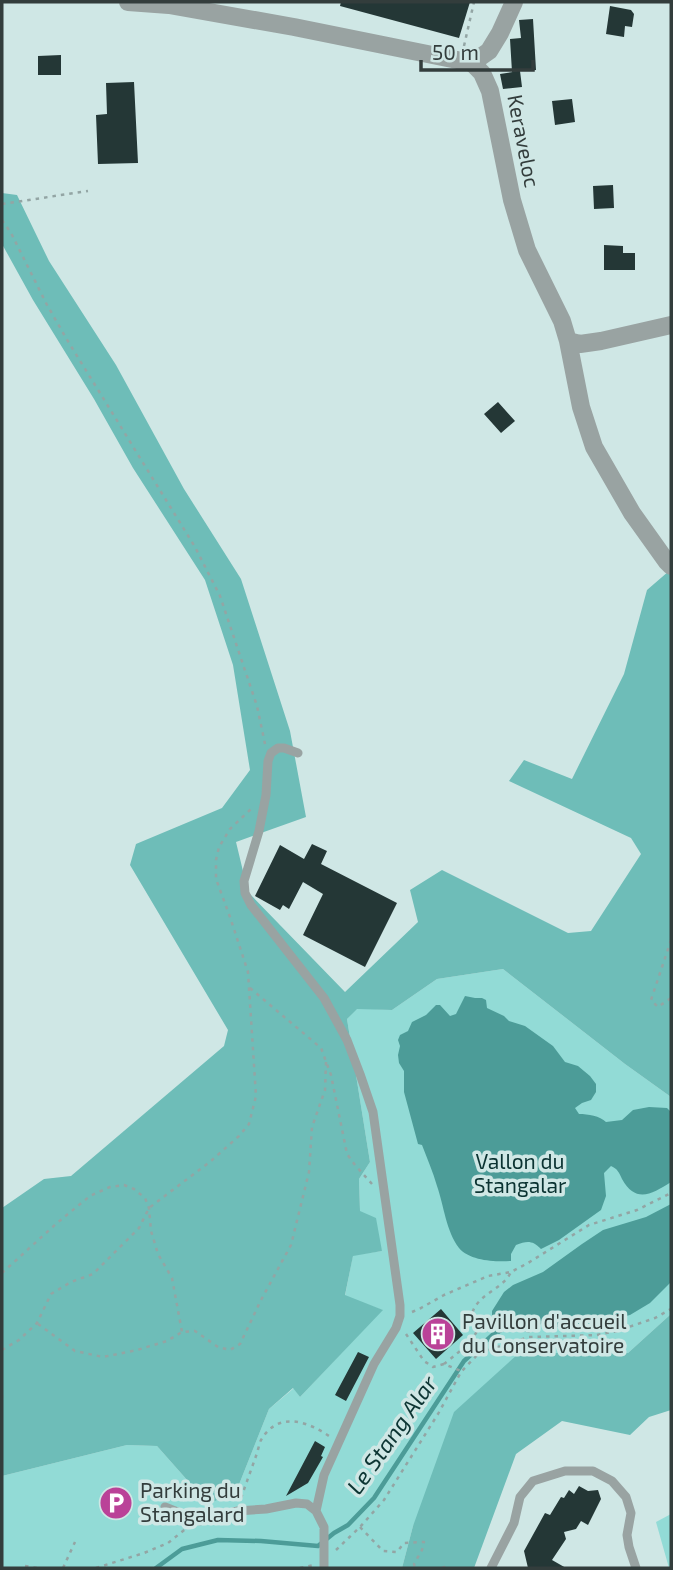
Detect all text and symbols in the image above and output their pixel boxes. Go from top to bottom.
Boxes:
scale bar [421,28,533,72]
text: 50 m [432,39,479,64]
street label: Keraveloc [503,92,546,189]
park label: Vallon du Stangalar [474,1148,567,1197]
place label: Pavillon d'accueil du Conservatoire [462,1308,627,1357]
building icon: Pavillon d'accueil du Conservatoire [419,1315,457,1353]
water label: Le Stang Alar [340,1369,443,1499]
place label: Parking du Stangalard [140,1477,245,1526]
parking icon: Parking du Stangalard [97,1484,135,1522]

